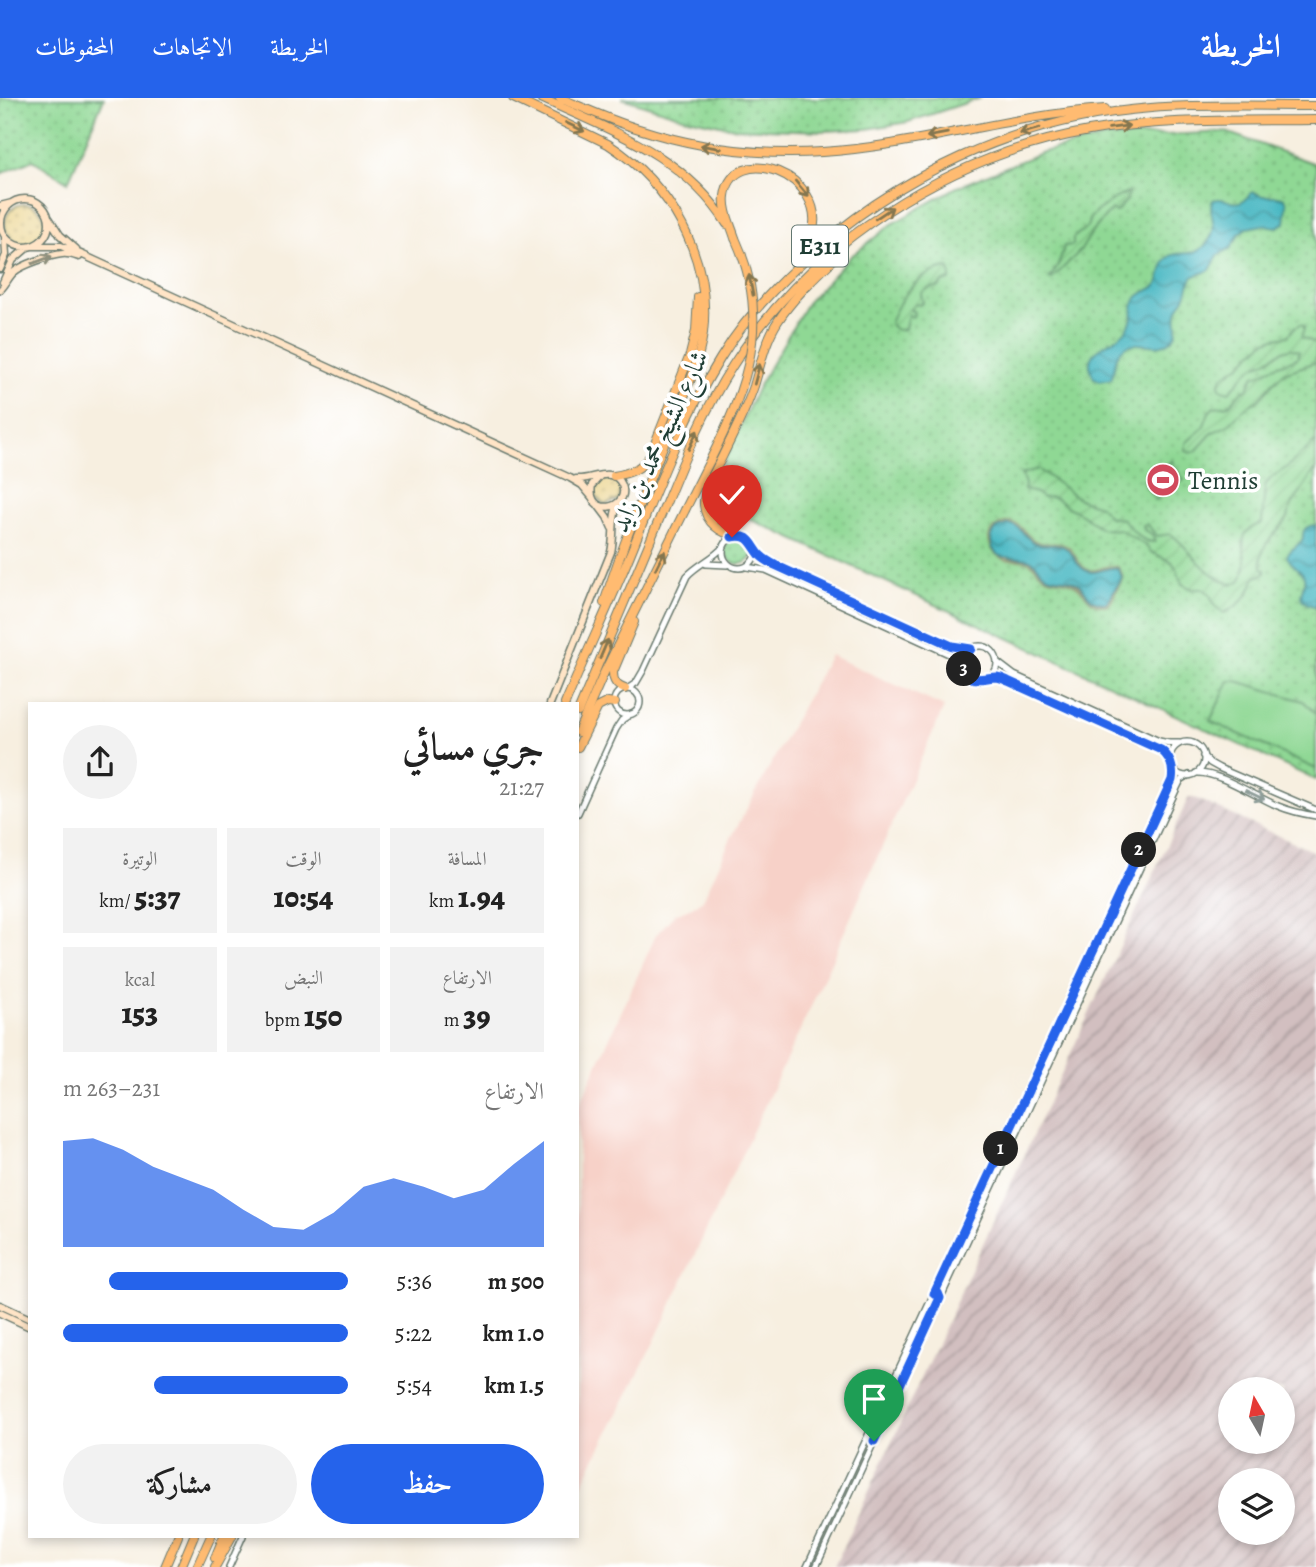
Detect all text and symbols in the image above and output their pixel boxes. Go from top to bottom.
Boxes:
text: الخريطة [1201,23,1281,68]
text: المحفوظات [35,31,114,63]
text: الاتجاهات [152,31,232,63]
text: الخريطة [270,31,329,63]
one-way arrow [1107,120,1129,133]
one-way arrow [564,121,585,134]
one-way arrow [1019,125,1041,138]
one-way arrow [926,129,949,142]
one-way arrow [700,140,723,153]
one-way arrow [794,179,809,197]
one-way arrow [874,206,894,220]
road number: E311 [792,226,848,266]
one-way arrow [30,253,52,265]
one-way arrow [743,274,757,297]
street label: شارع الشيخ محمد بن زايد [602,344,722,541]
one-way arrow [751,363,764,386]
one-way arrow [687,430,700,451]
sports icon: Tennis [1144,461,1182,499]
place label: Tennis [1188,463,1259,498]
pin [702,465,762,537]
icon: check [713,476,751,514]
one-way arrow [654,550,668,571]
one-way arrow [598,639,611,661]
pin: 3 [946,652,982,686]
text: 3 [959,655,968,681]
text: جري مسائي [403,720,544,772]
button: share [63,725,137,799]
text: 21:27 [499,772,544,803]
one-way arrow [1244,789,1265,802]
pin: 2 [1122,832,1156,868]
text: 2 [1134,836,1143,862]
text: الوتيرة [122,846,157,872]
text: الوقت [285,846,322,872]
text: المسافة [448,846,487,872]
text: 5:37 [135,877,180,917]
text: 10:54 [274,877,333,917]
text: 1.94 [458,877,505,917]
text: /km [99,888,135,914]
text: km [429,888,458,914]
text: النبض [284,965,323,991]
text: الارتفاع [443,965,492,991]
text: kcal [125,967,155,993]
text: 153 [121,993,158,1033]
text: 150 [304,996,342,1036]
text: 39 [463,996,491,1036]
text: bpm [265,1007,304,1033]
text: m [444,1007,463,1033]
text: 231–263 m [63,1073,160,1104]
text: الارتفاع [484,1076,544,1107]
pin: 1 [984,1132,1018,1166]
text: 1 [997,1135,1004,1161]
text: 5:36 [396,1266,432,1297]
text: 500 m [488,1266,544,1297]
text: 5:22 [395,1318,432,1349]
text: 1.0 km [483,1318,544,1349]
pin [844,1369,904,1441]
text: 5:54 [396,1370,432,1401]
text: 1.5 km [484,1370,544,1401]
north arrow [1218,1377,1295,1454]
map controls [1218,1377,1295,1545]
icon: arrive [855,1380,893,1418]
button: مشاركة [63,1444,297,1524]
button: حفظ [311,1444,544,1524]
button: layers [1218,1468,1295,1545]

